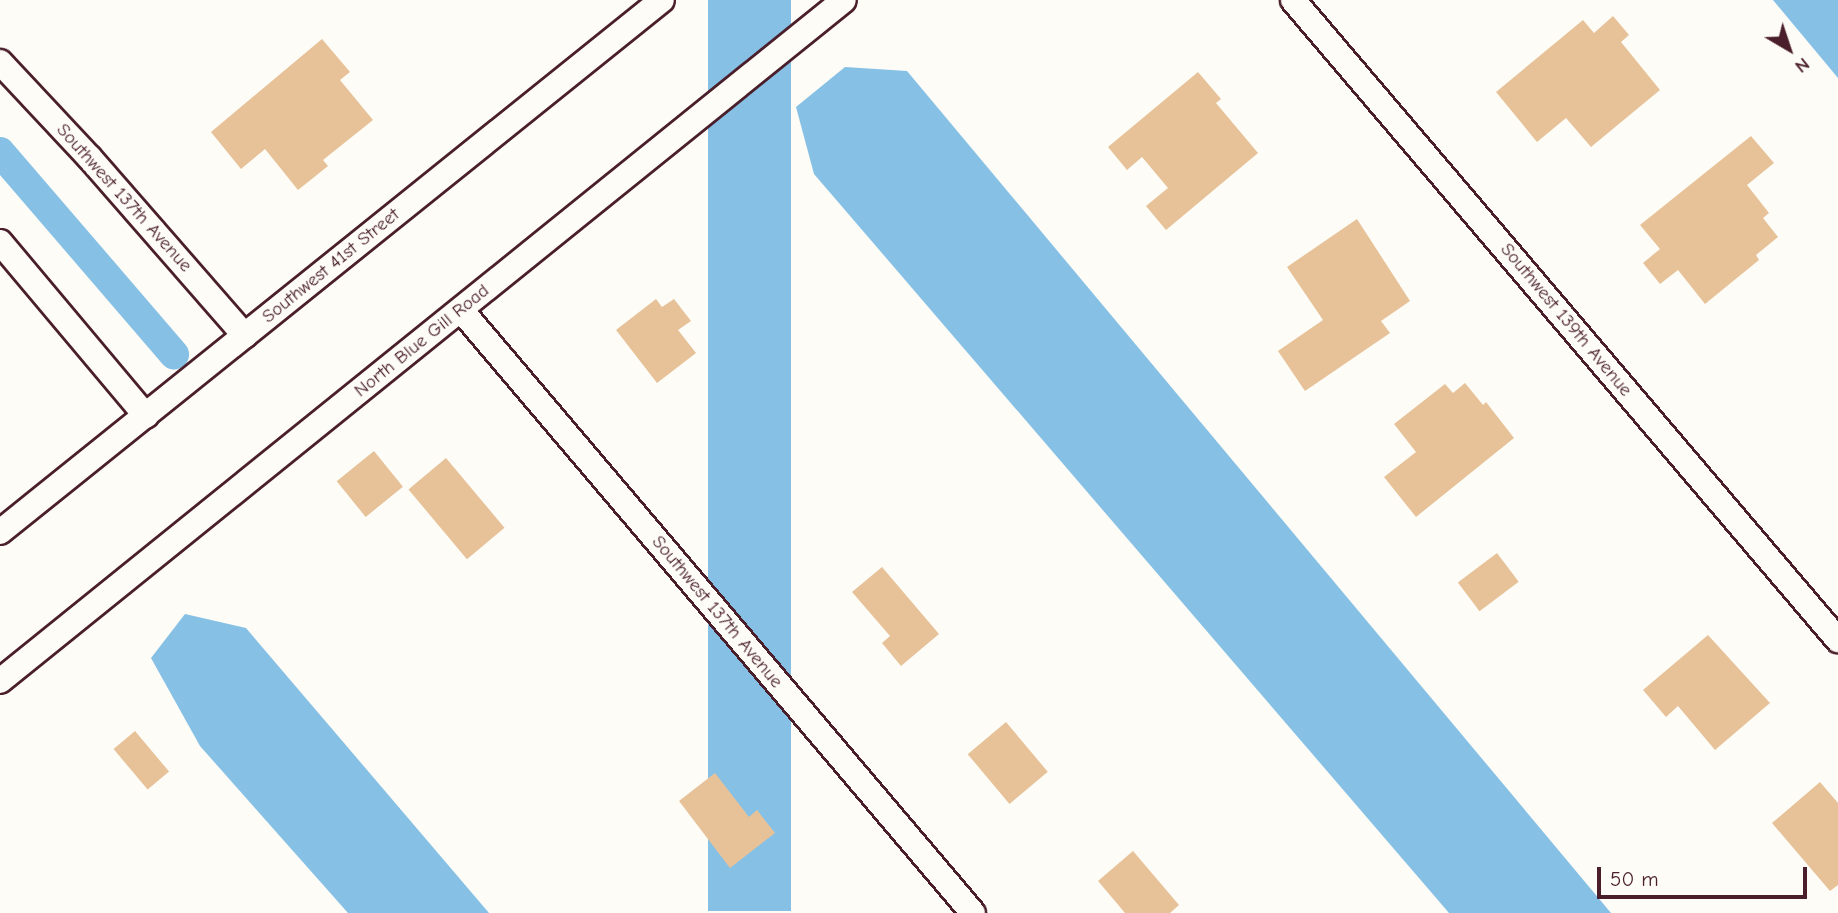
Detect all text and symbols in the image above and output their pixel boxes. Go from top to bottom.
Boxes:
north arrow [1754,14,1824,84]
text: N [1790,53,1814,78]
street label: Southwest 137th Avenue [51,119,197,277]
street label: Southwest 41st Street [258,204,404,328]
street label: Southwest 139th Avenue [1495,239,1637,401]
street label: North Blue Gill Road [350,280,494,402]
street label: Southwest 137th Avenue [647,531,787,693]
scale bar [1600,853,1810,897]
text: 50 m [1610,867,1659,891]

